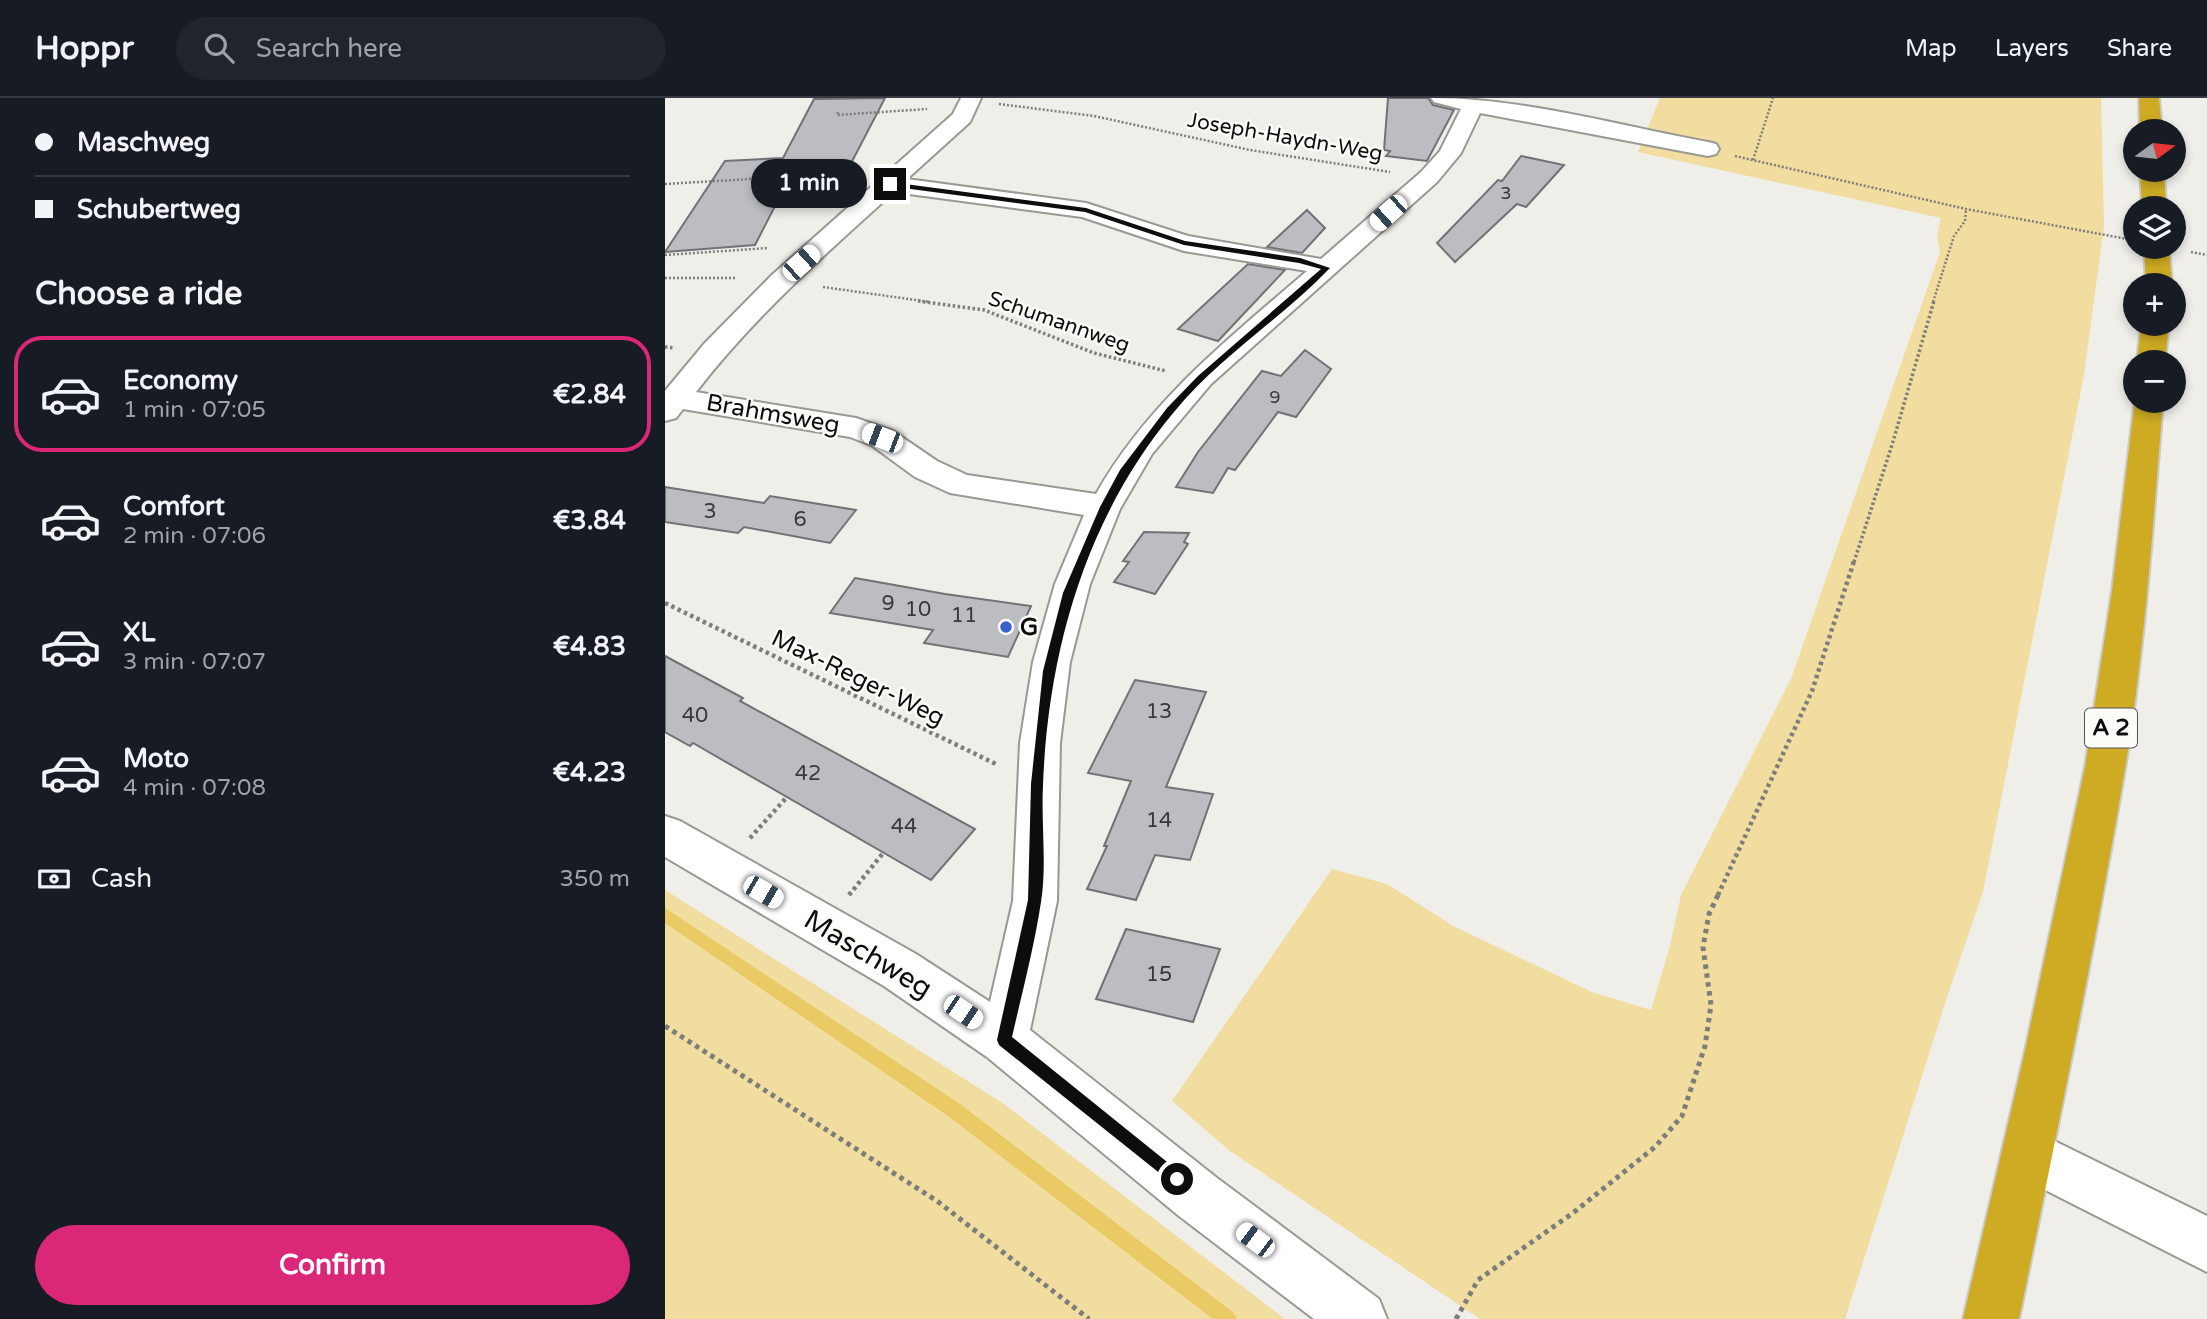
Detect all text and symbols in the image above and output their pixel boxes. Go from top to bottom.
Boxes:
search box [176,17,666,80]
text: Hoppr [35,29,134,68]
icon: search [200,29,238,67]
text: Search here [256,33,402,64]
text: Map [1905,34,1957,63]
text: Layers [1995,34,2069,63]
text: Share [2107,34,2172,63]
street label: Joseph-Haydn-Weg [1185,108,1385,166]
north arrow [2123,119,2186,182]
map controls [2123,119,2186,413]
text: Maschweg [77,127,210,158]
callout: 1 min [750,160,866,208]
route end [874,168,906,200]
text: 1 min [778,169,840,197]
house number: 3 [1500,182,1512,204]
car [1366,191,1411,235]
text: Schubertweg [77,194,241,225]
button: layers [2123,196,2186,259]
car [779,241,824,285]
button: + [2123,273,2186,336]
text: Choose a ride [35,275,242,313]
street label: Schumannweg [985,286,1133,358]
button: − [2123,350,2186,413]
icon: car [39,363,102,426]
text: Economy [123,365,238,396]
text: €2.84 [553,379,626,410]
house number: 9 [1269,386,1281,408]
street label: Brahmsweg [704,388,842,440]
text: 1 min · 07:05 [123,396,266,424]
car [859,421,906,455]
icon: car [39,489,102,552]
text: Comfort [123,491,225,522]
house number: 3 [703,499,717,524]
text: €3.84 [553,505,626,536]
house number: 6 [793,507,807,532]
text: 2 min · 07:06 [123,522,266,550]
house number: 9 [881,591,895,616]
house number: 10 [905,597,931,622]
house number: 11 [951,603,977,628]
place label: G [1020,613,1038,642]
icon: car [39,615,102,678]
text: XL [123,617,155,648]
marker: G [998,619,1014,635]
street label: Max-Reger-Weg [767,623,949,733]
text: €4.83 [553,631,626,662]
text: 3 min · 07:07 [123,648,266,676]
house number: 13 [1146,699,1172,724]
house number: 40 [682,703,708,728]
road number: A 2 [2085,708,2137,748]
icon: car [39,741,102,804]
text: Moto [123,743,189,774]
text: €4.23 [553,757,626,788]
house number: 42 [795,761,821,786]
text: 4 min · 07:08 [123,774,266,802]
house number: 14 [1146,808,1172,833]
house number: 44 [891,814,917,839]
icon: cash [35,860,73,898]
text: Cash [91,863,152,894]
text: 350 m [560,865,630,893]
car [740,872,787,912]
street label: Maschweg [798,902,938,1006]
house number: 15 [1146,962,1172,987]
car [940,992,987,1032]
route start [1161,1163,1193,1195]
car [1232,1219,1279,1261]
button: Confirm [35,1225,630,1305]

